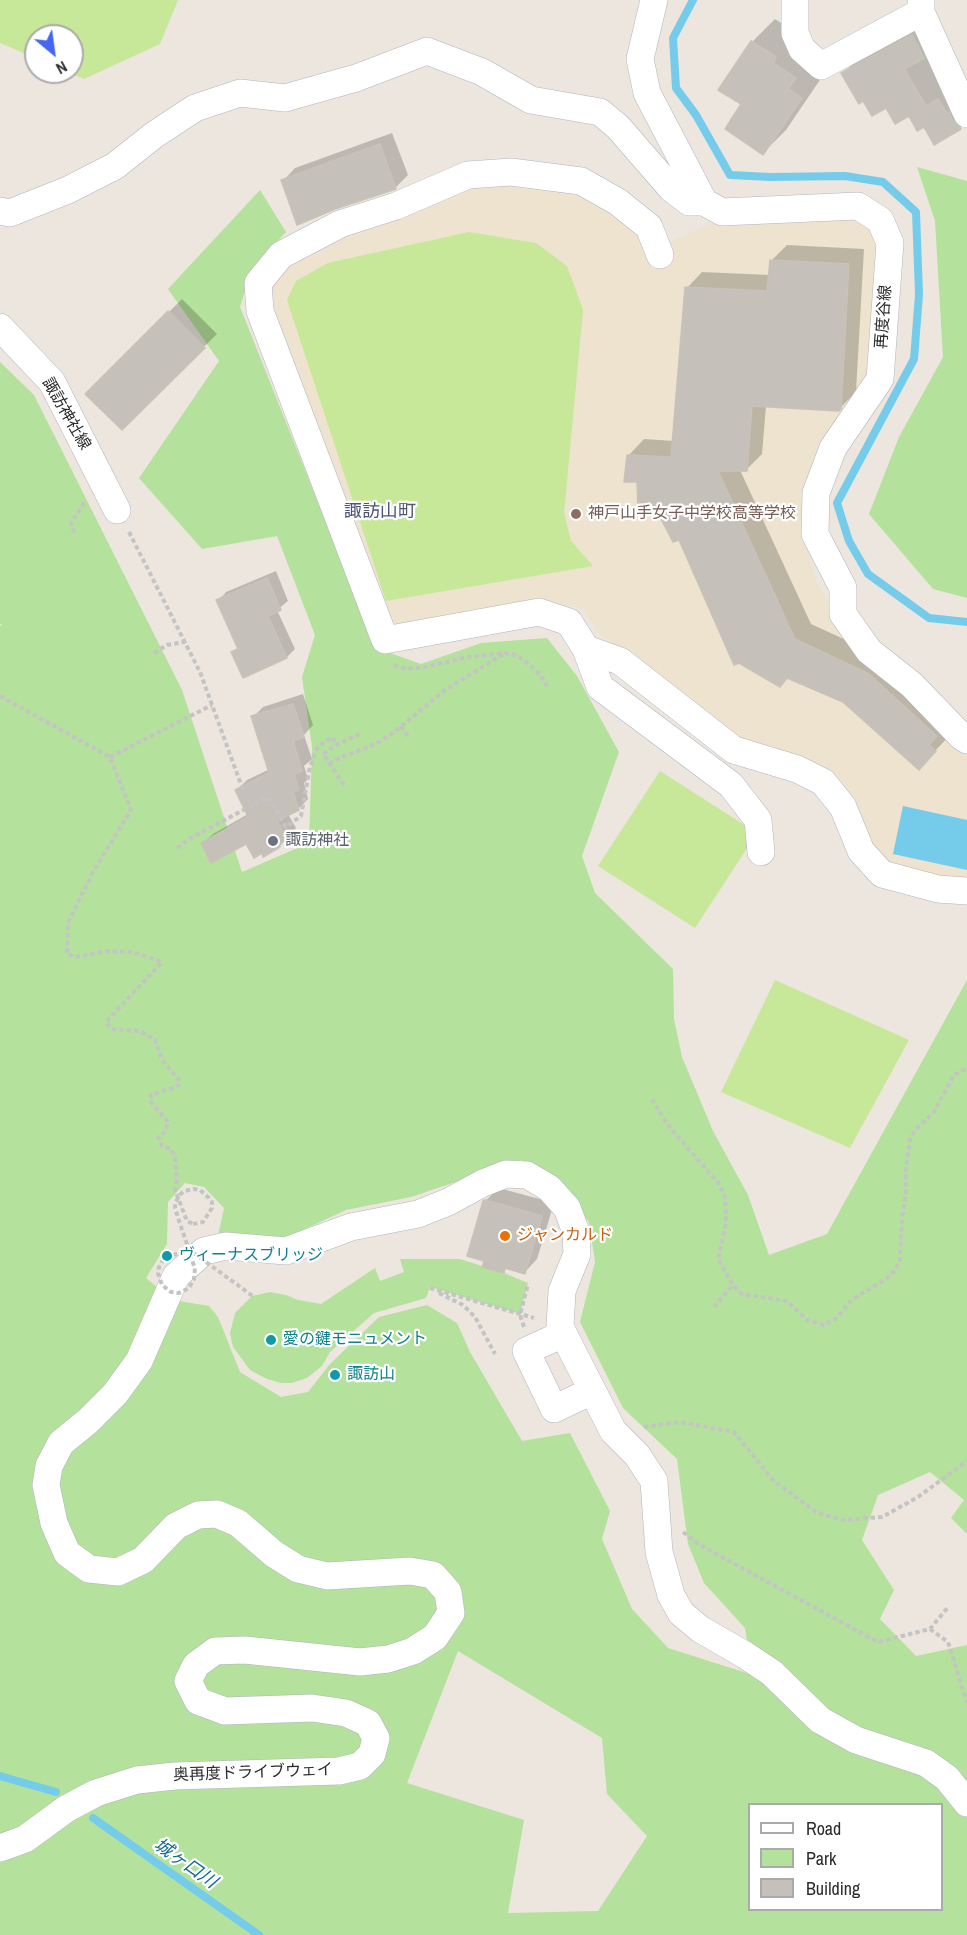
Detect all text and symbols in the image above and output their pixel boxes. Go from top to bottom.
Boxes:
north arrow [24,24,84,84]
text: N [52,56,71,80]
street label: 再度谷線 [872,284,896,350]
street label: 諏訪神社線 [38,375,94,453]
district label: 諏訪山町 [344,501,416,523]
place label: 神戸山手女子中学校高等学校 [588,504,796,524]
marker: 神戸山手女子中学校高等学校 [569,507,583,521]
place label: 諏訪神社 [285,831,349,851]
marker: 諏訪神社 [266,834,280,848]
place label: ジャンカルド [517,1226,613,1246]
marker: ジャンカルド [498,1229,512,1243]
place label: ヴィーナスブリッジ [179,1246,323,1266]
marker: ヴィーナスブリッジ [160,1249,174,1263]
place label: 愛の鍵モニュメント [283,1330,427,1350]
marker: 愛の鍵モニュメント [264,1333,278,1347]
place label: 諏訪山 [347,1365,395,1385]
marker: 諏訪山 [328,1368,342,1382]
street label: 奥再度ドライブウェイ [173,1761,333,1785]
legend [748,1803,943,1911]
text: Road [806,1816,841,1841]
water label: 城ヶ口川 [149,1835,221,1893]
text: Park [806,1846,836,1871]
text: Building [806,1876,860,1901]

